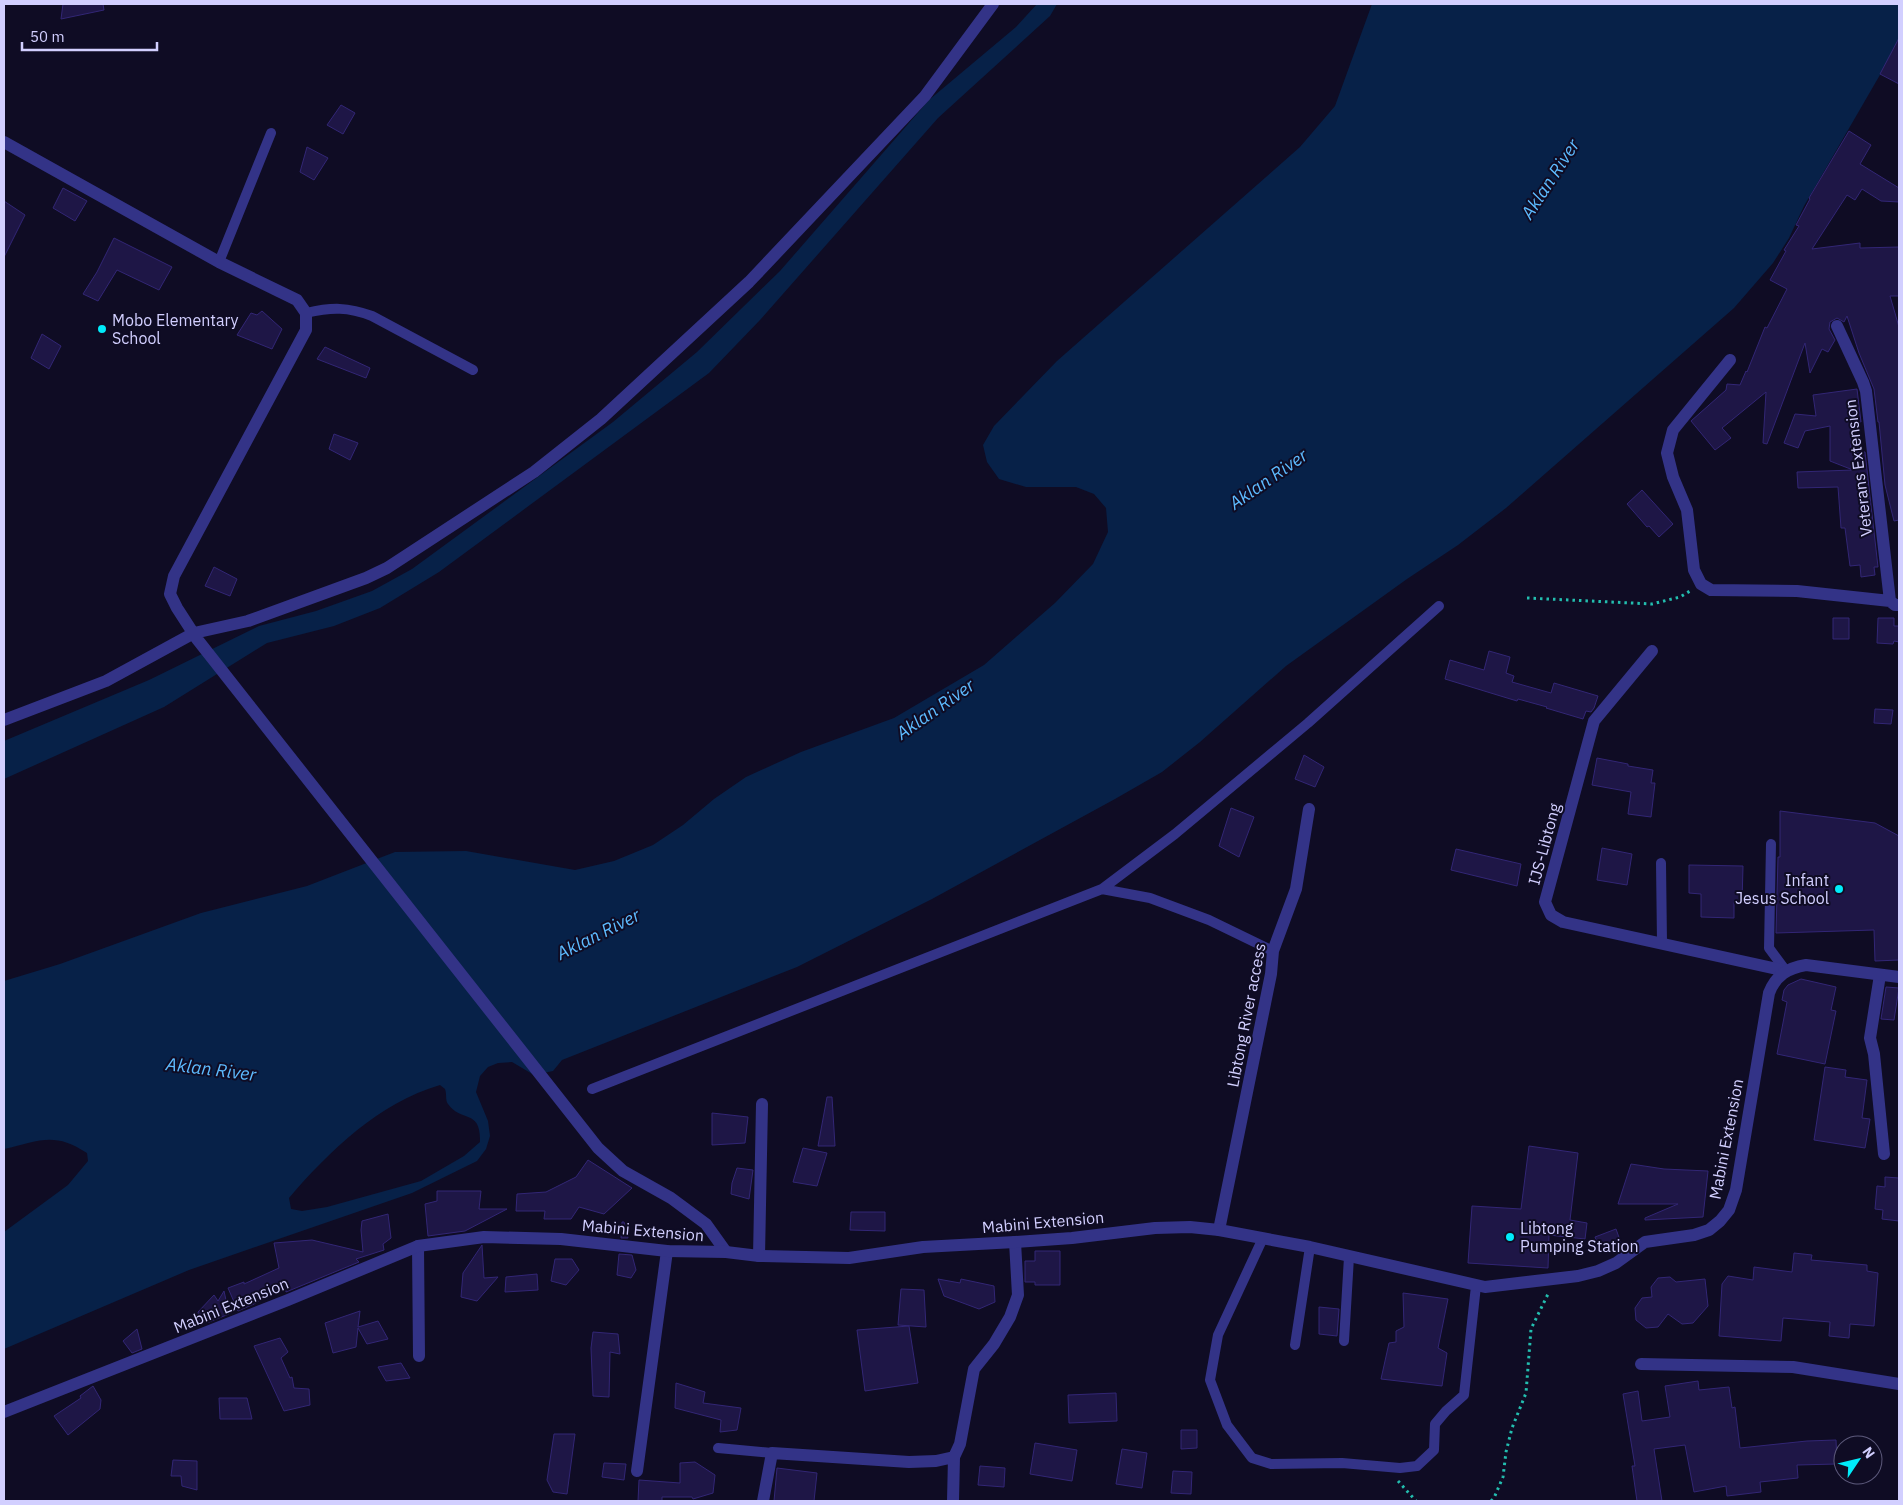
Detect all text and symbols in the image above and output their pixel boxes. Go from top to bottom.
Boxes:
scale bar [22,20,158,52]
text: 50 m [30,27,65,46]
water label: Aklan River [1515,134,1585,224]
place label: Mobo Elementary School [112,310,238,348]
marker: Mobo Elementary School [96,323,108,335]
street label: Veterans Extension [1840,398,1876,538]
water label: Aklan River [1223,443,1312,515]
water label: Aklan River [890,673,979,745]
street label: IJS-Libtong [1524,800,1565,887]
place label: Infant Jesus School [1735,870,1829,908]
marker: Infant Jesus School [1833,883,1845,895]
water label: Aklan River [552,903,644,965]
street label: Libtong River access [1222,941,1270,1089]
water label: Aklan River [164,1052,258,1086]
street label: Mabini Extension [1705,1077,1747,1201]
street label: Mabini Extension [981,1207,1105,1237]
street label: Mabini Extension [581,1215,705,1245]
place label: Libtong Pumping Station [1520,1218,1638,1256]
marker: Libtong Pumping Station [1504,1231,1516,1243]
street label: Mabini Extension [171,1273,291,1337]
north arrow [1833,1435,1883,1485]
text: N [1858,1443,1879,1462]

